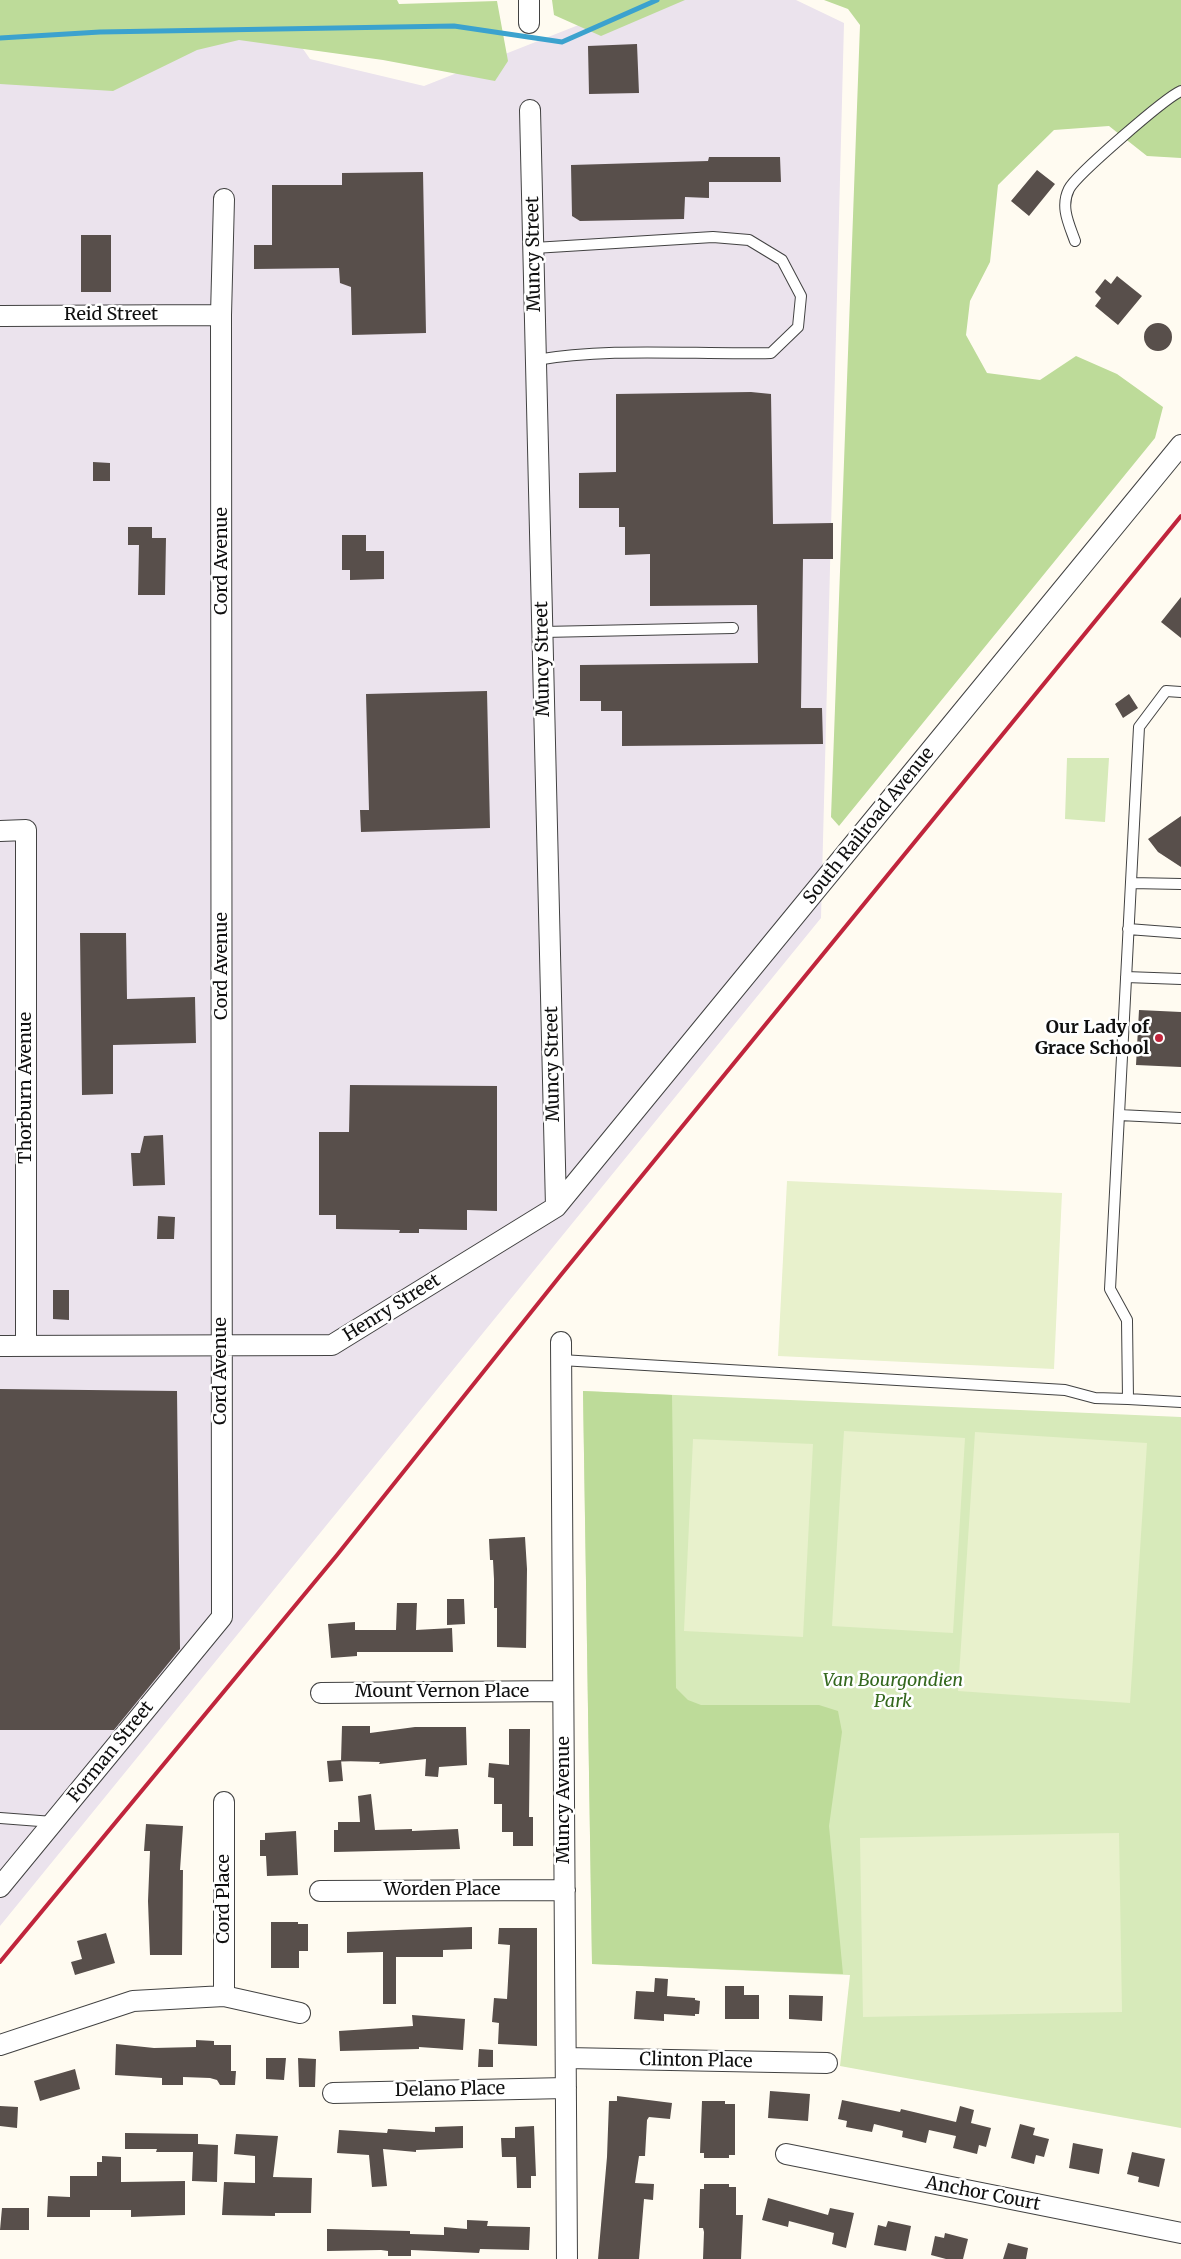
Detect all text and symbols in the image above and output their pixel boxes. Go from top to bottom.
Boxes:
street label: Muncy Street [522,196,546,312]
street label: Reid Street [64,304,158,326]
street label: Cord Avenue [211,507,233,615]
street label: Muncy Street [531,601,555,717]
street label: South Railroad Avenue [799,743,939,909]
street label: Cord Avenue [211,912,233,1020]
street label: Muncy Street [541,1006,565,1122]
street label: Thorburn Avenue [15,1012,37,1164]
place label: Our Lady of Grace School [1035,1017,1149,1060]
marker: Our Lady of Grace School [1153,1032,1165,1044]
street label: Henry Street [340,1270,444,1346]
street label: Cord Avenue [210,1317,232,1425]
park label: Van Bourgondien Park [823,1670,963,1712]
street label: Mount Vernon Place [355,1681,529,1703]
street label: Forman Street [64,1697,158,1807]
street label: Muncy Avenue [553,1736,575,1864]
street label: Cord Place [213,1854,235,1944]
street label: Worden Place [384,1879,500,1901]
street label: Clinton Place [639,2049,753,2073]
street label: Delano Place [395,2078,505,2102]
street label: Anchor Court [924,2172,1042,2216]

